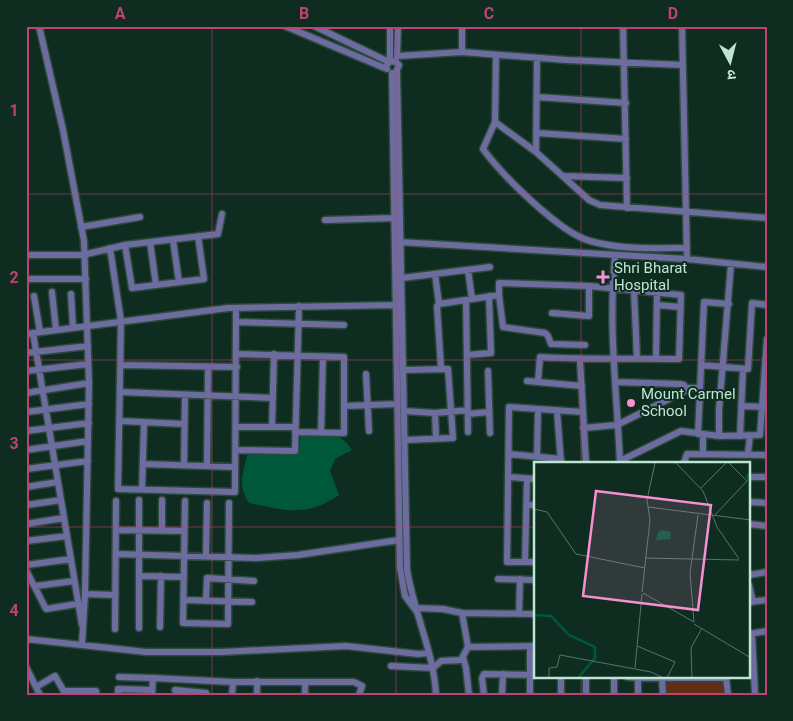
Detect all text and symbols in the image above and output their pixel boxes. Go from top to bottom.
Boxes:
text: A [115,4,126,23]
text: B [299,4,309,23]
text: C [484,4,494,23]
text: D [668,4,678,23]
north arrow [706,38,756,88]
text: उ [726,66,737,83]
text: 1 [9,101,19,120]
place label: Shri Bharat Hospital [614,259,687,294]
text: 2 [9,268,19,287]
marker: Shri Bharat Hospital [596,270,610,284]
place label: Mount Carmel School [641,385,736,420]
marker: Mount Carmel School [625,397,637,409]
text: 3 [9,434,19,453]
inset map [534,462,750,678]
text: 4 [9,601,19,620]

